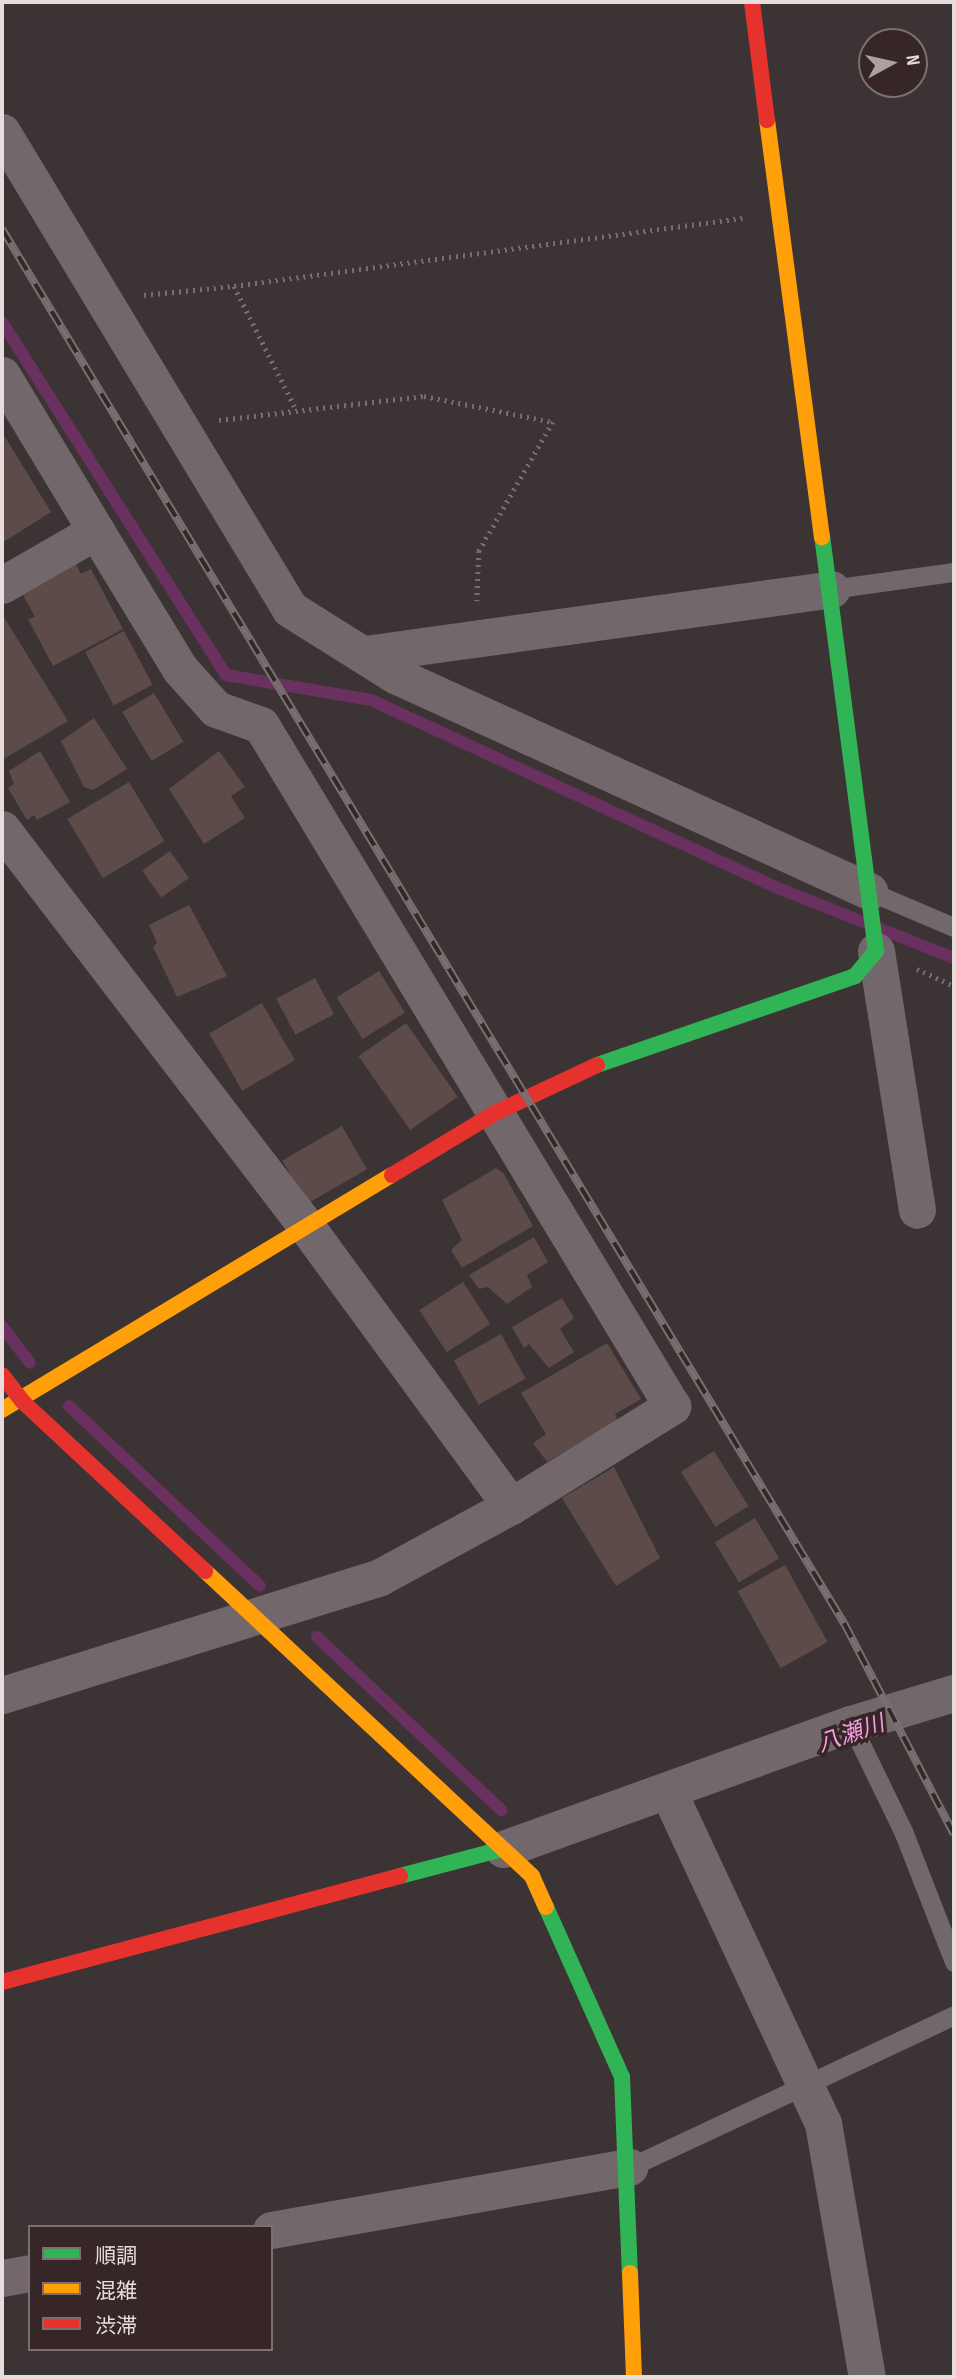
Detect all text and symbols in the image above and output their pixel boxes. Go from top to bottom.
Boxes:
north arrow [858,28,928,98]
text: N [900,54,924,67]
water label: 八瀬川 [814,1710,888,1758]
legend [28,2225,273,2351]
text: 順調 [95,2244,137,2269]
text: 混雑 [95,2279,137,2304]
text: 渋滞 [95,2314,137,2339]

